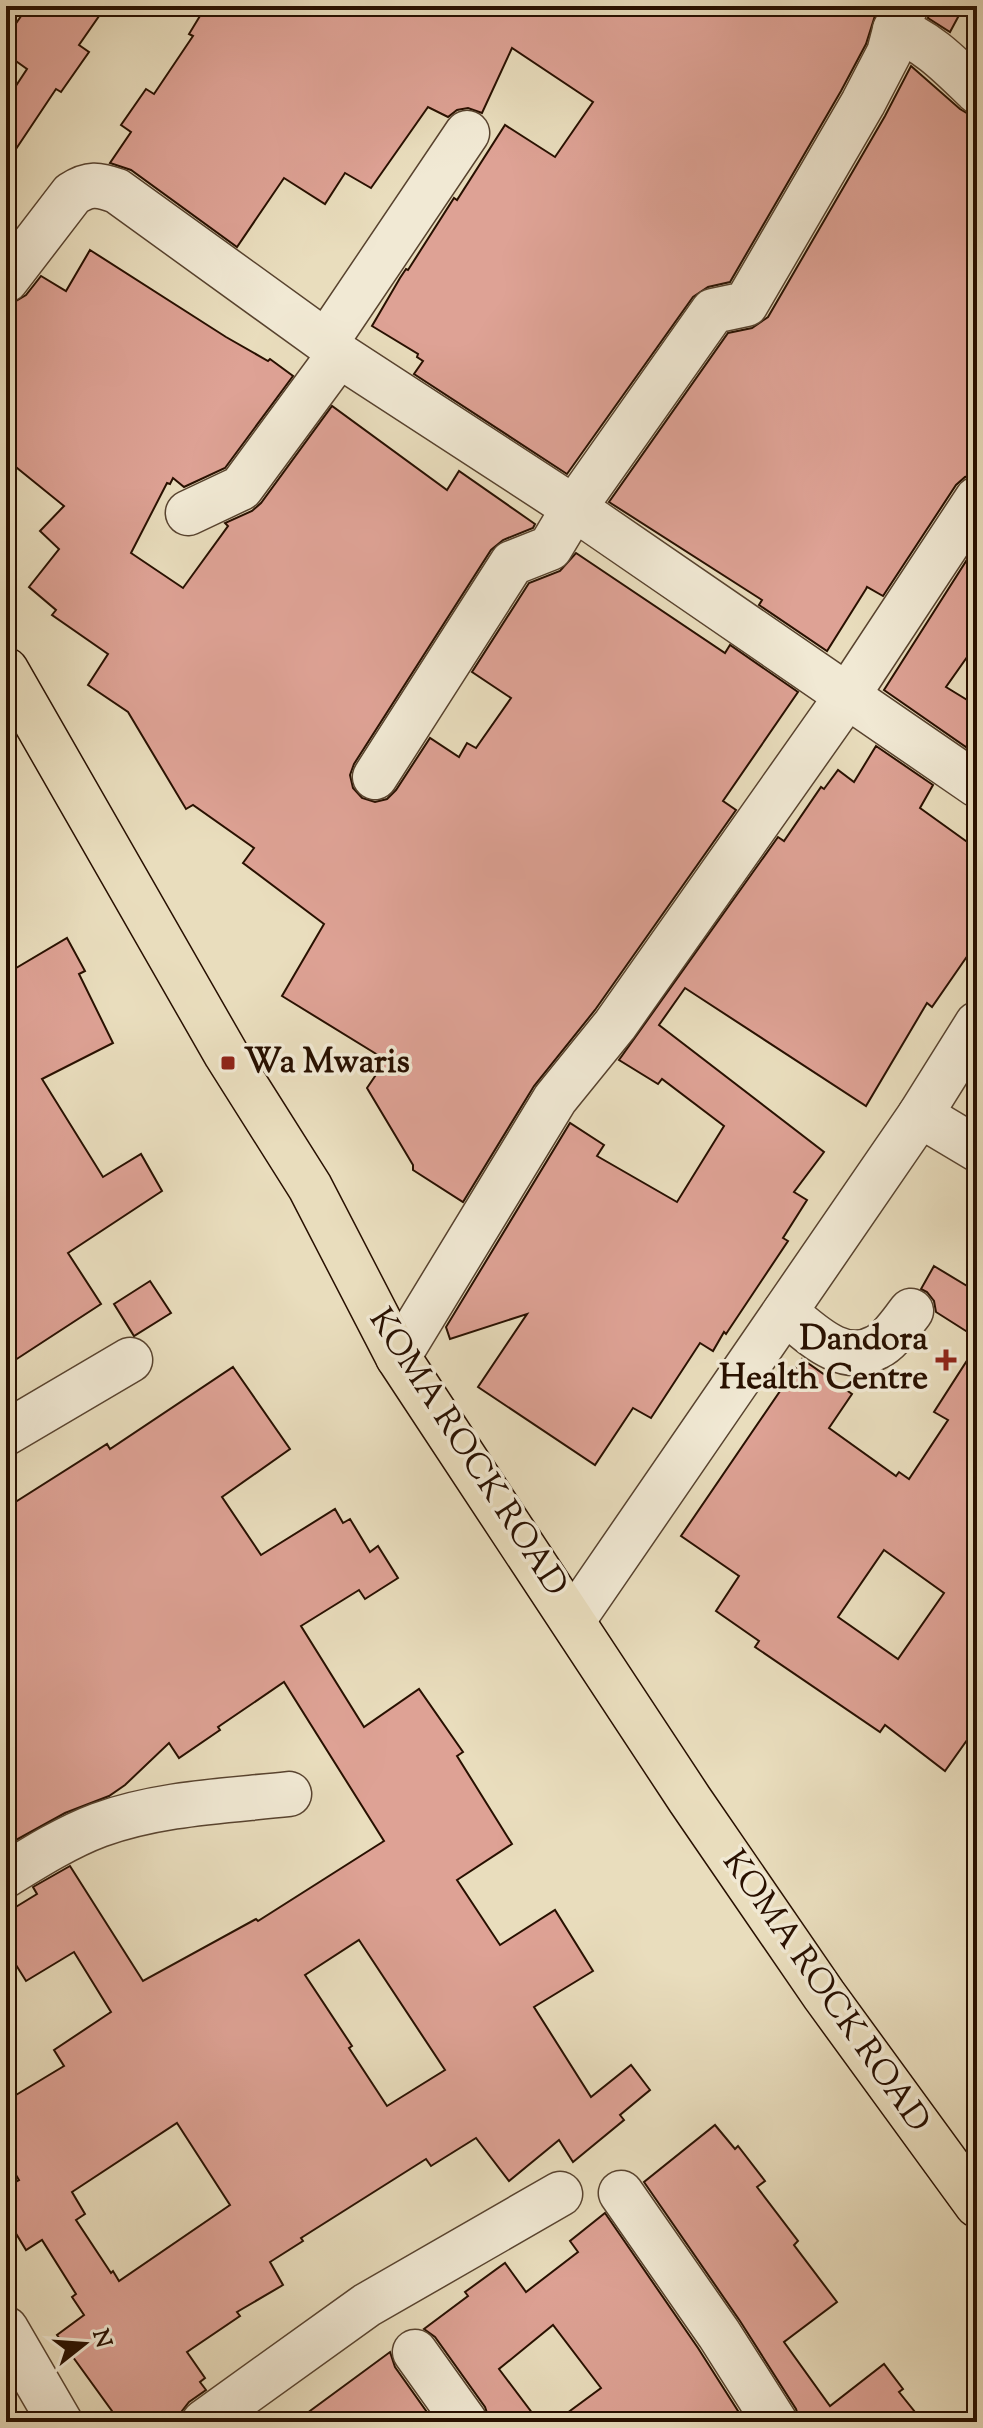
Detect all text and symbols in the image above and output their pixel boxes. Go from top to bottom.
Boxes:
place label: Wa Mwaris [244,1039,410,1088]
marker: Wa Mwaris [219,1054,237,1072]
street label: KOMA ROCK ROAD [355,1299,579,1607]
place label: Dandora Health Centre [719,1316,928,1404]
marker: Dandora Health Centre [935,1349,957,1371]
street label: KOMA ROCK ROAD [709,1841,941,2143]
north arrow [44,2304,124,2384]
text: N [82,2326,118,2353]

